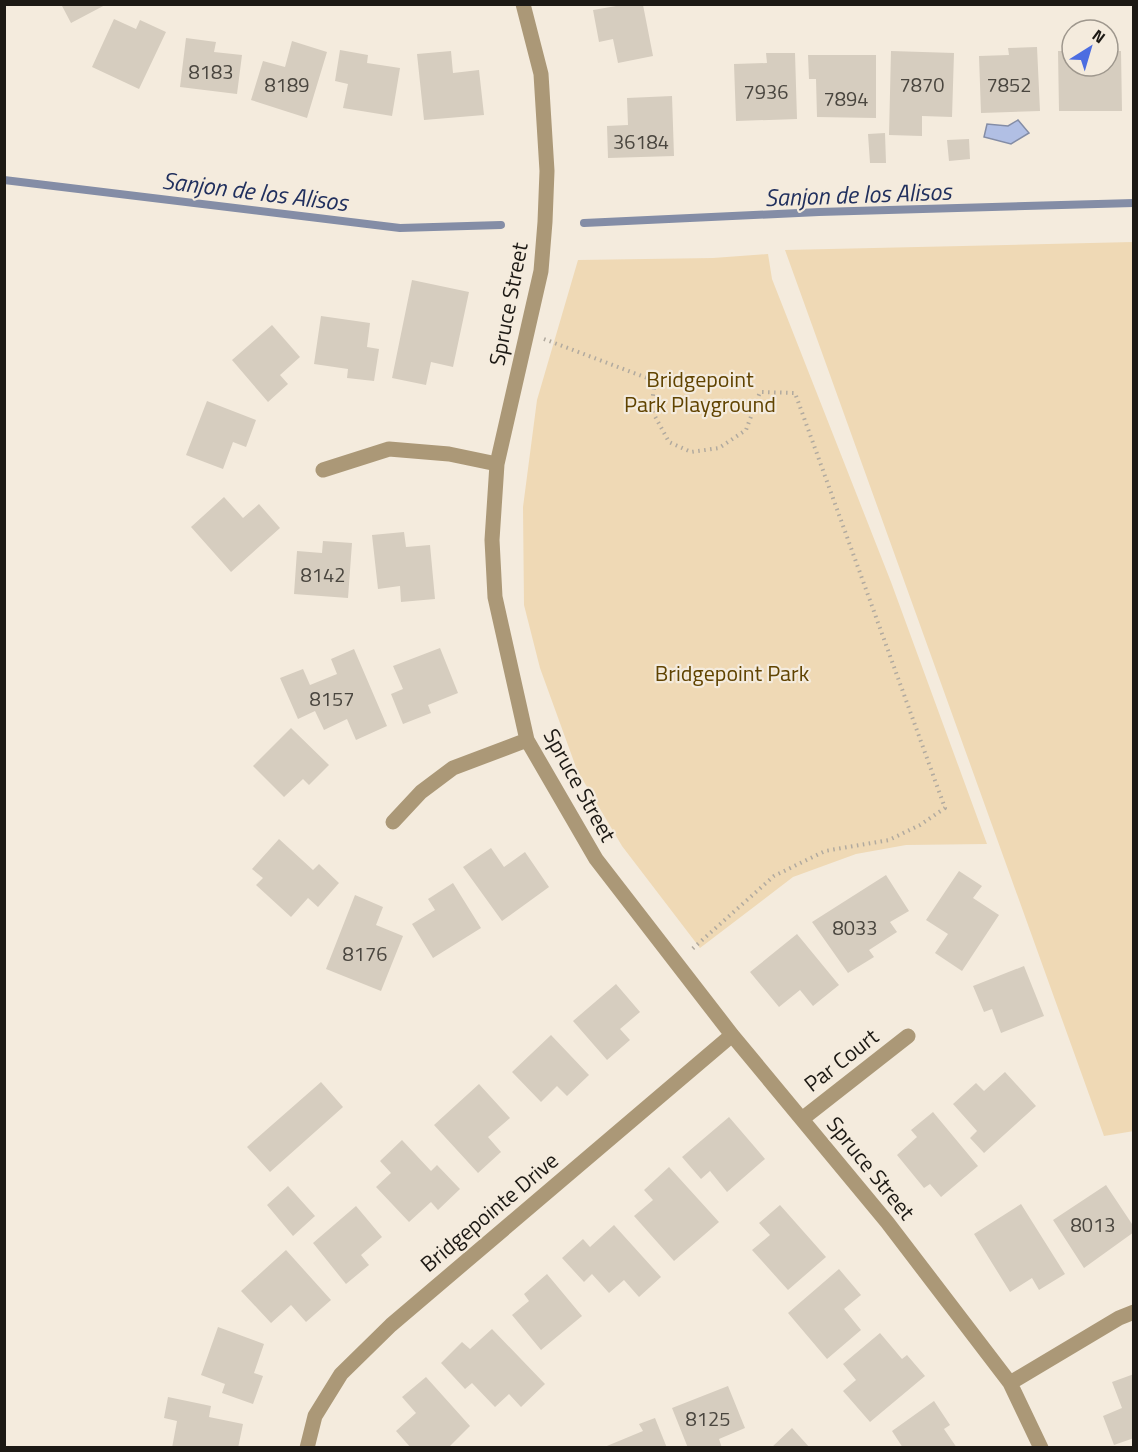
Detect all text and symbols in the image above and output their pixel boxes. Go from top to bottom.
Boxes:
north arrow [1060,18,1120,78]
text: N [1087,23,1111,49]
house number: 8183 [189,56,233,87]
house number: 8189 [265,69,309,100]
house number: 7870 [900,69,944,100]
house number: 7852 [987,69,1031,100]
house number: 7936 [744,76,788,107]
house number: 7894 [824,83,868,114]
house number: 36184 [613,126,669,157]
water label: Sanjon de los Alisos [160,162,352,220]
water label: Sanjon de los Alisos [764,173,954,215]
street label: Spruce Street [479,239,537,369]
park label: Bridgepoint Park Playground [624,362,776,421]
house number: 8142 [301,559,345,590]
park label: Bridgepoint Park [655,656,810,690]
house number: 8157 [310,683,354,714]
street label: Spruce Street [535,722,625,848]
house number: 8033 [833,912,877,943]
house number: 8176 [343,938,387,969]
street label: Par Court [796,1020,886,1100]
street label: Spruce Street [818,1109,924,1227]
street label: Bridgepointe Drive [412,1144,566,1280]
house number: 8013 [1071,1209,1115,1240]
house number: 8125 [686,1403,730,1434]

